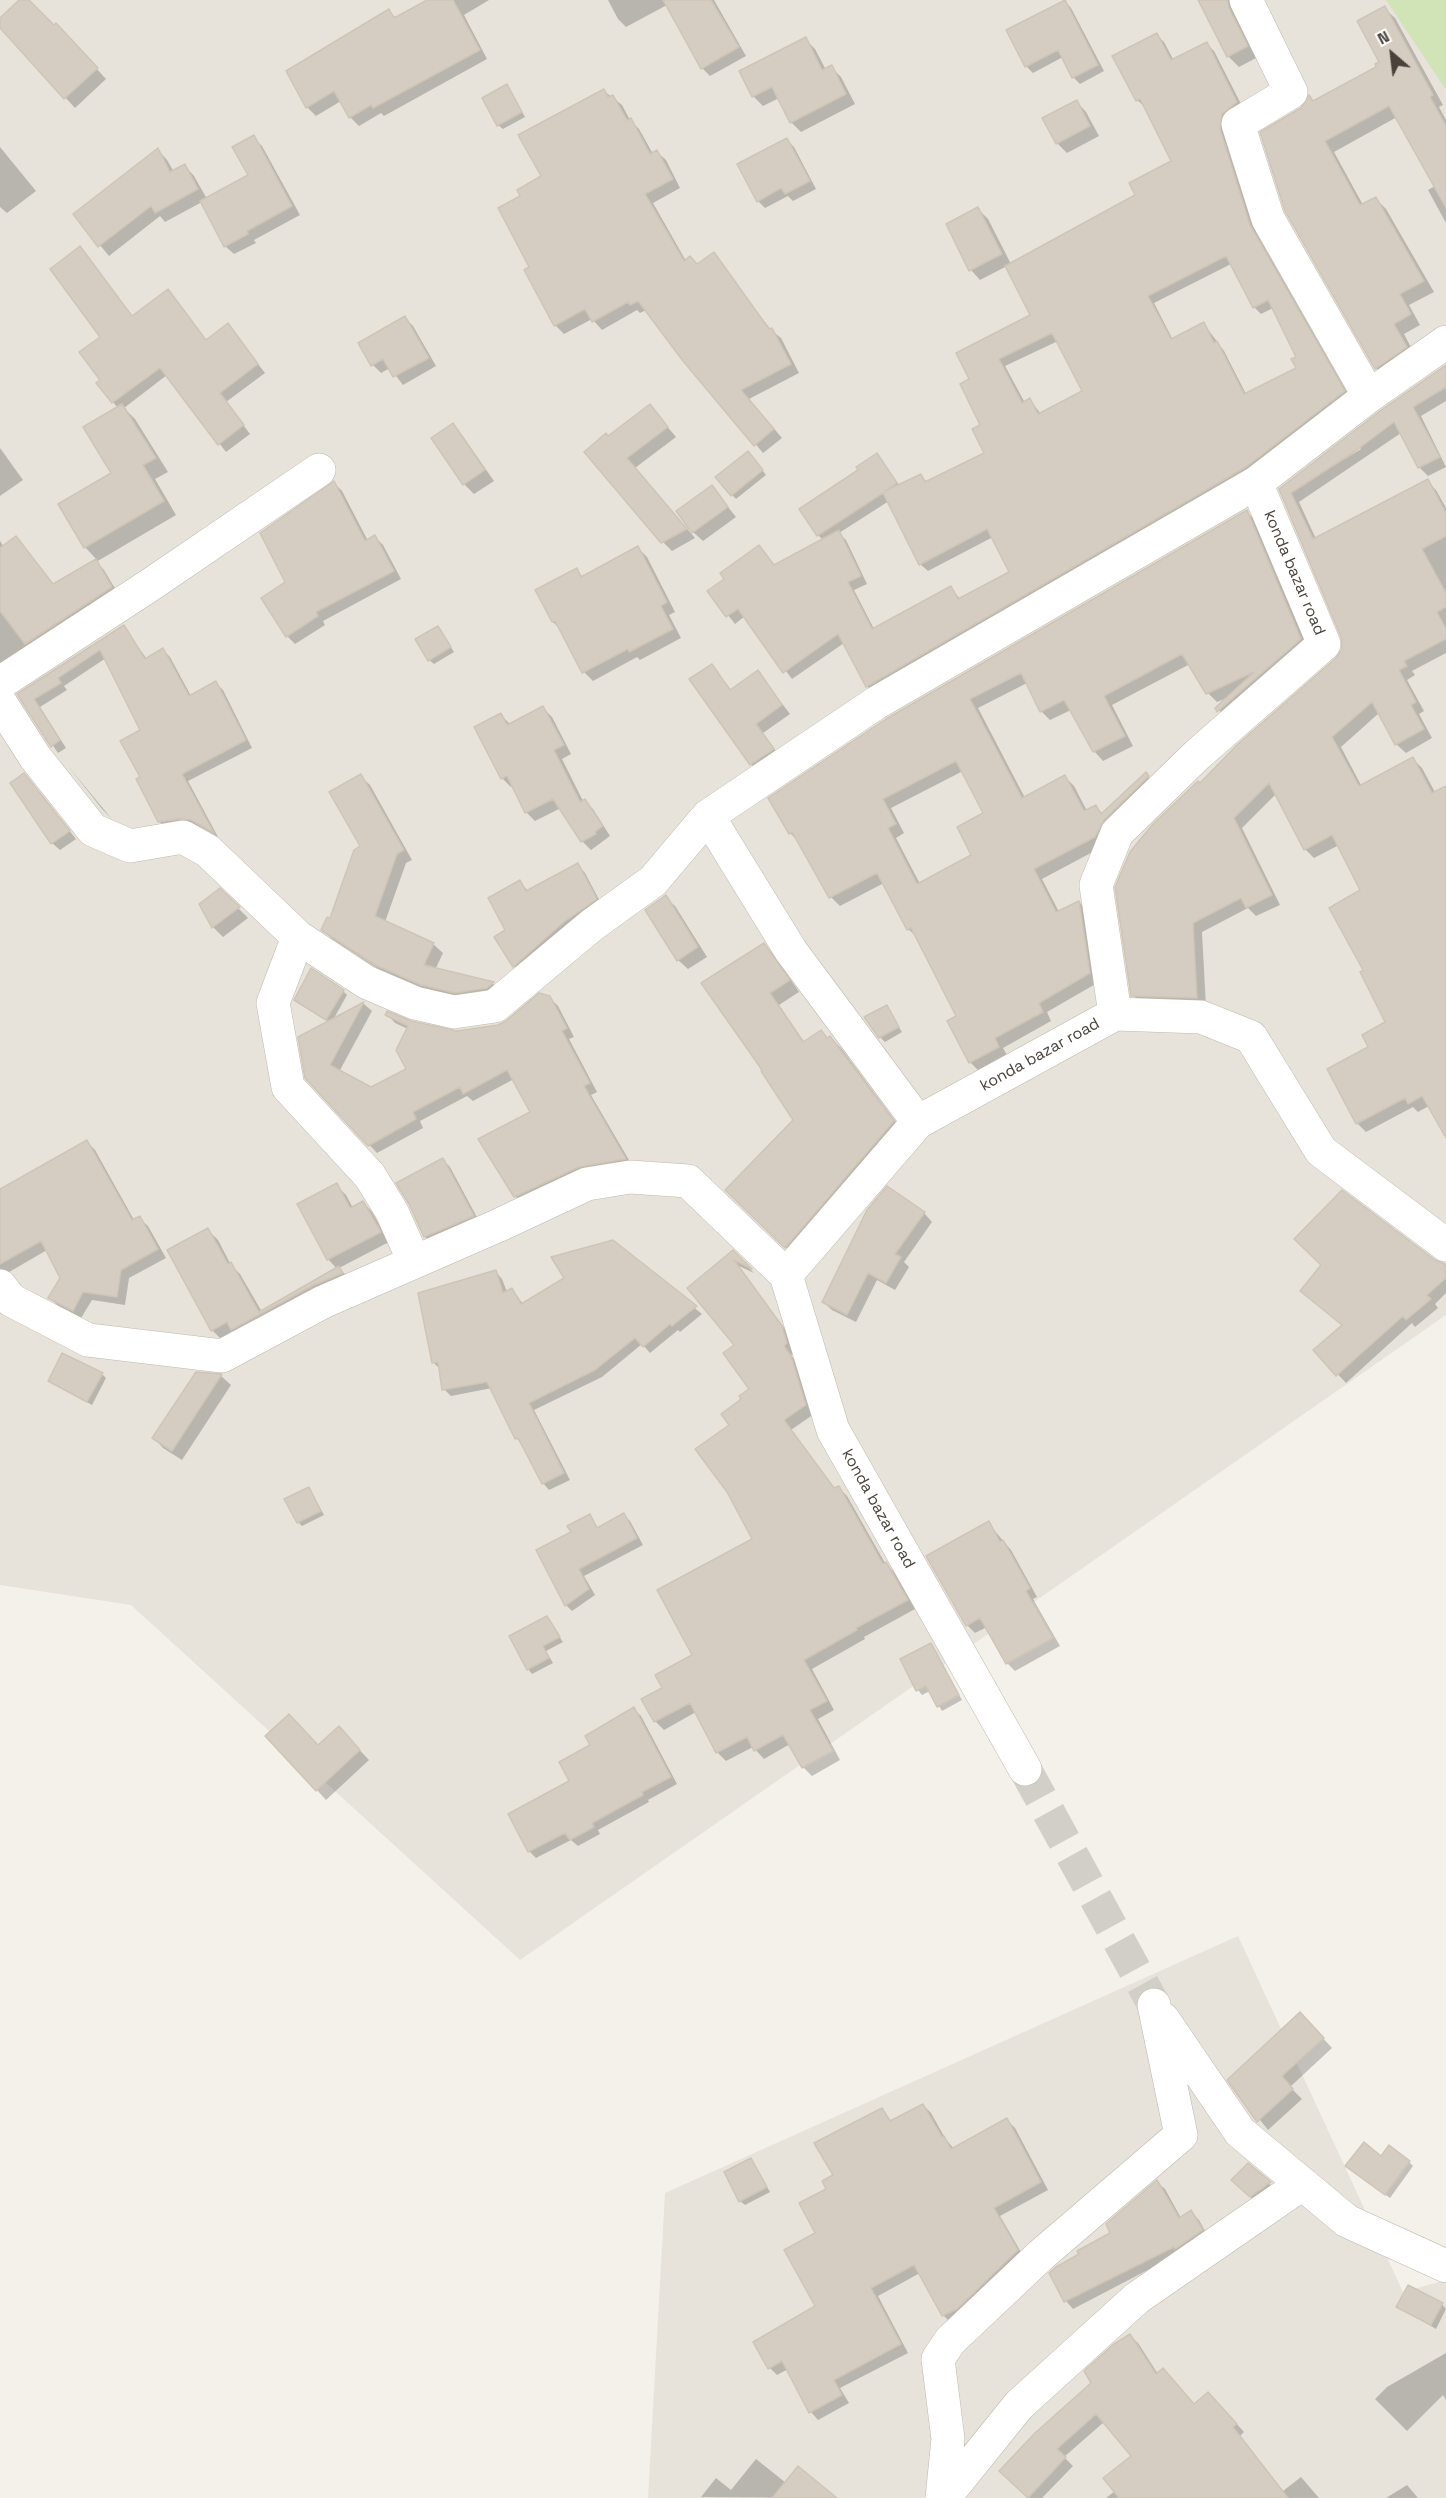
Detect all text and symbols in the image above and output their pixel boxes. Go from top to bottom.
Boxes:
north arrow [1362,24,1422,84]
text: N [1374,26,1393,49]
street label: konda bazar road [1259,508,1329,638]
street label: konda bazar road [977,1014,1103,1096]
street label: konda bazar road [837,1446,919,1572]

